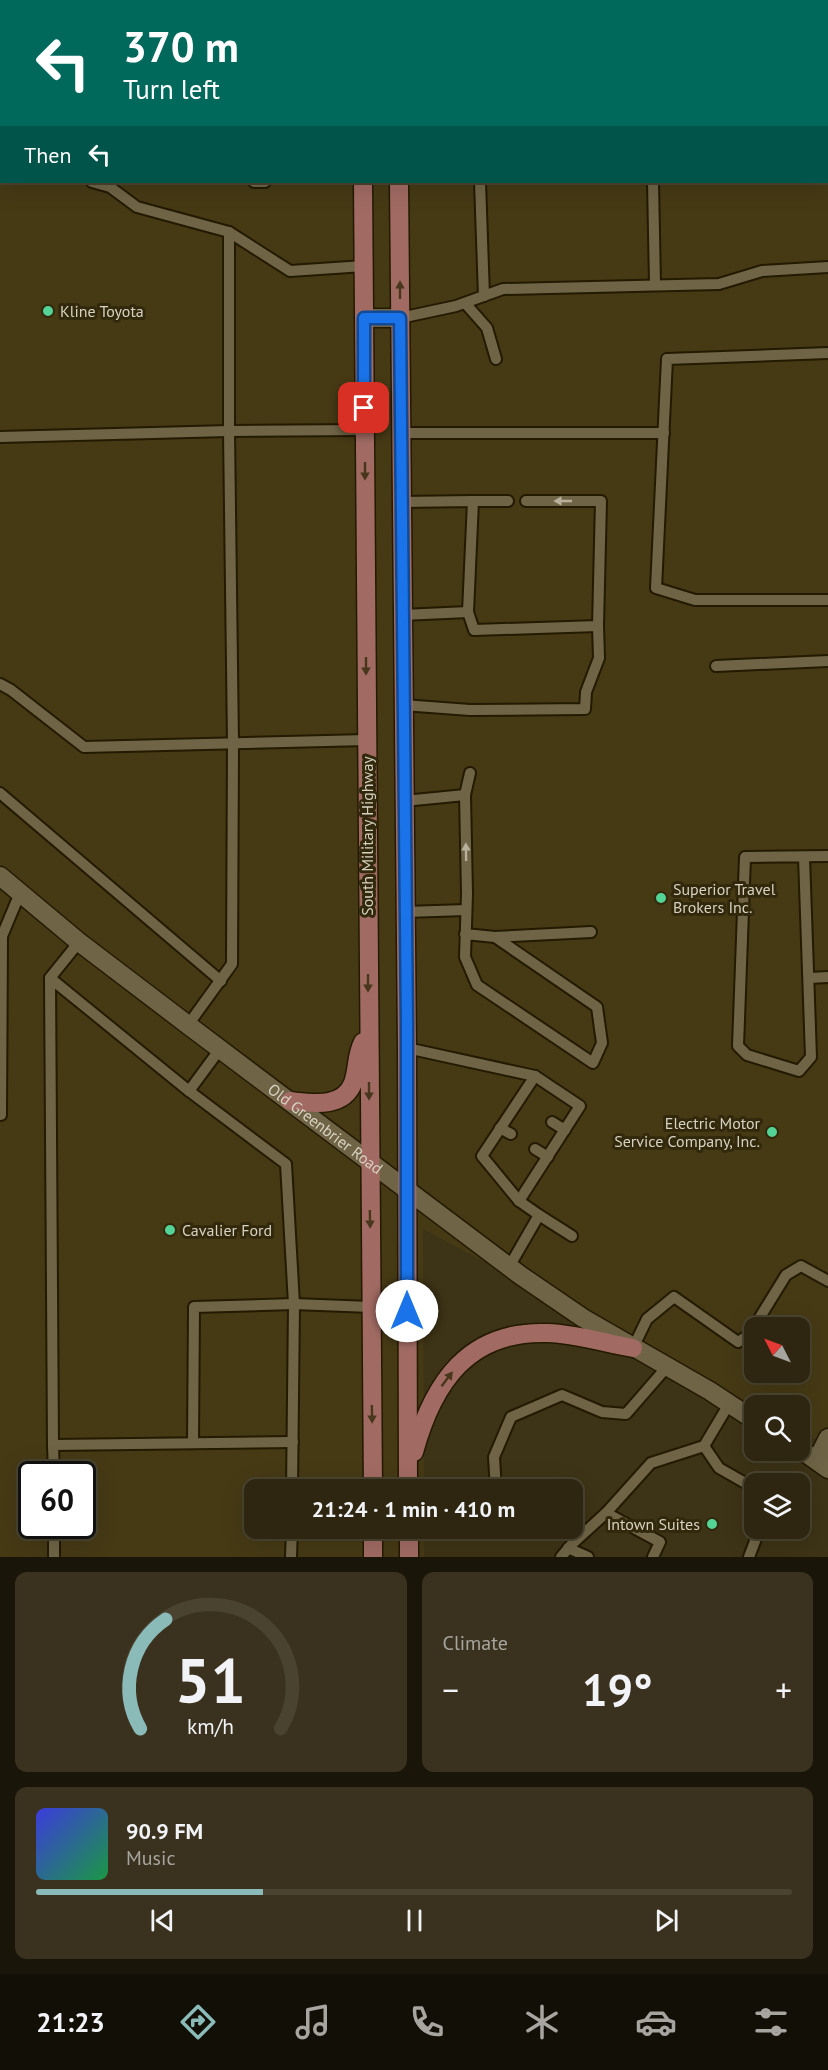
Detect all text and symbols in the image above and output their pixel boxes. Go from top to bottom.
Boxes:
text: 370 m [123,19,239,74]
icon: left [24,24,102,102]
text: Turn left [123,72,220,106]
icon: left [83,138,116,171]
text: Then [24,141,71,169]
one-way arrow [395,281,404,300]
place label: Kline Toyota [60,301,144,321]
marker: Kline Toyota [41,304,55,318]
pin [338,382,389,433]
icon: arrive [347,391,380,424]
one-way arrow [360,461,370,480]
one-way arrow [554,496,573,506]
one-way arrow [361,656,371,675]
street label: South Military Highway [357,756,377,916]
one-way arrow [461,843,471,862]
place label: Superior Travel Brokers Inc. [673,879,776,917]
marker: Superior Travel Brokers Inc. [654,891,668,905]
one-way arrow [363,973,373,992]
street label: Old Greenbrier Road [264,1079,387,1178]
one-way arrow [364,1082,374,1101]
place label: Electric Motor Service Company, Inc. [614,1113,761,1151]
marker: Electric Motor Service Company, Inc. [765,1125,779,1139]
one-way arrow [365,1210,375,1229]
place label: Cavalier Ford [182,1220,272,1240]
marker: Cavalier Ford [163,1223,177,1237]
position arrow [375,1279,439,1343]
north arrow [744,1317,810,1383]
map controls [744,1317,810,1539]
one-way arrow [440,1371,453,1387]
button: search [744,1395,810,1461]
one-way arrow [367,1405,377,1424]
speed limit sign: 60 [18,1461,96,1539]
button: layers [744,1473,810,1539]
text: 21:24 · 1 min · 410 m [312,1495,515,1523]
place label: Intown Suites [607,1514,700,1534]
marker: Intown Suites [705,1517,719,1531]
text: Climate [443,1630,508,1656]
text: 51 [175,1639,246,1720]
text: 19° [582,1660,653,1718]
text: − [443,1668,459,1711]
text: + [775,1668,792,1711]
text: km/h [187,1712,234,1740]
text: 90.9 FM [126,1817,203,1845]
text: Music [126,1845,175,1871]
icon: previous [146,1904,179,1937]
icon: pause [398,1904,431,1937]
icon: next [650,1904,683,1937]
icon: directions [177,2001,219,2043]
icon: music [292,2001,334,2043]
icon: phone [406,2001,448,2043]
icon: climate [521,2001,563,2043]
icon: car [635,2001,677,2043]
icon: filters [750,2001,792,2043]
text: 21:23 [36,2005,105,2039]

